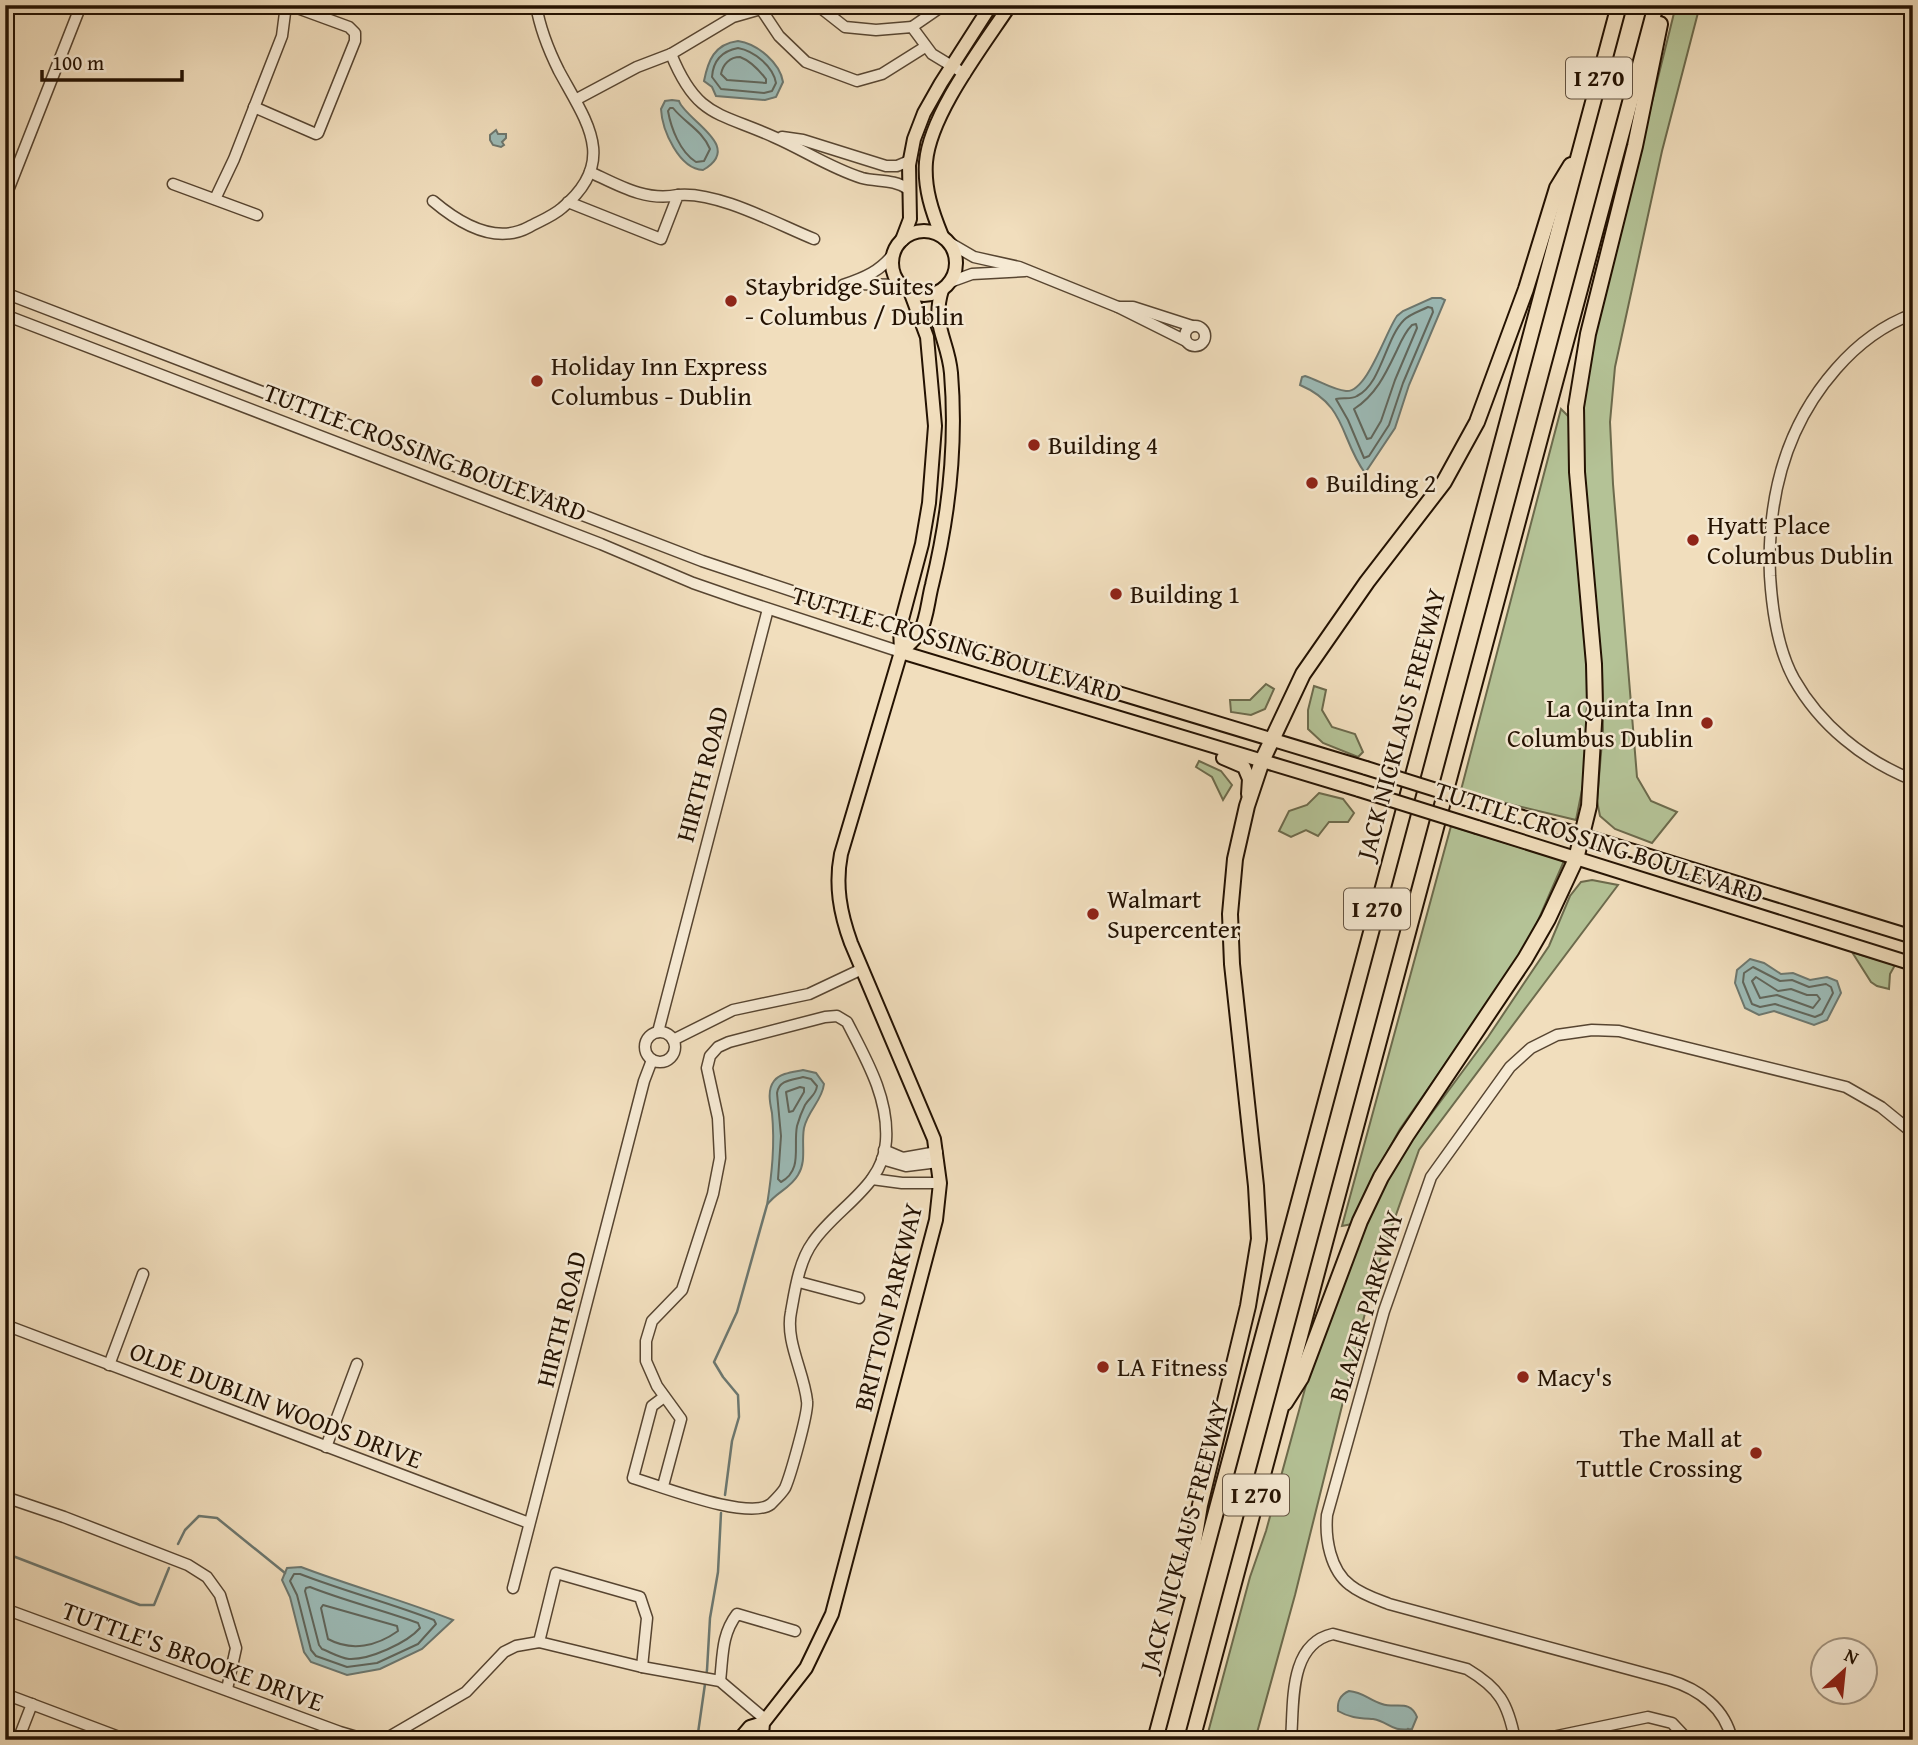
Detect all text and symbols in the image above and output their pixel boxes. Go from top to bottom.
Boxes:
scale bar [42,38,182,82]
text: 100 m [52,47,104,78]
road number: I 270 [1566,57,1632,98]
place label: Staybridge Suites - Columbus / Dublin [745,266,964,335]
marker: Staybridge Suites - Columbus / Dublin [723,293,739,309]
place label: Holiday Inn Express Columbus - Dublin [551,346,767,415]
street label: TUTTLE CROSSING BOULEVARD [258,372,592,531]
marker: Holiday Inn Express Columbus - Dublin [529,373,545,389]
place label: Building 4 [1048,425,1158,464]
marker: Building 4 [1026,437,1042,453]
place label: Building 2 [1326,463,1436,502]
marker: Building 2 [1304,475,1320,491]
place label: Hyatt Place Columbus Dublin [1707,505,1893,574]
marker: Hyatt Place Columbus Dublin [1685,532,1701,548]
place label: Building 1 [1130,574,1240,613]
street label: TUTTLE CROSSING BOULEVARD [787,575,1127,712]
street label: JACK NICKLAUS FREEWAY [1345,584,1456,867]
marker: Building 1 [1108,586,1124,602]
place label: La Quinta Inn Columbus Dublin [1507,688,1693,757]
street label: HIRTH ROAD [665,702,738,846]
marker: La Quinta Inn Columbus Dublin [1699,715,1715,731]
street label: TUTTLE CROSSING BOULEVARD [1430,770,1768,913]
place label: Walmart Supercenter [1107,879,1241,948]
road number: I 270 [1344,888,1410,930]
marker: Walmart Supercenter [1085,906,1101,922]
street label: BRITTON PARKWAY [843,1198,932,1415]
street label: BLAZER PARKWAY [1318,1205,1413,1406]
street label: HIRTH ROAD [525,1247,596,1391]
street label: OLDE DUBLIN WOODS DRIVE [124,1331,428,1478]
place label: LA Fitness [1117,1347,1228,1386]
place label: Macy's [1537,1357,1612,1396]
marker: LA Fitness [1095,1359,1111,1375]
marker: Macy's [1515,1369,1531,1385]
street label: JACK NICKLAUS FREEWAY [1128,1396,1239,1679]
place label: The Mall at Tuttle Crossing [1577,1418,1742,1487]
marker: The Mall at Tuttle Crossing [1748,1445,1764,1461]
road number: I 270 [1223,1475,1289,1516]
street label: TUTTLE'S BROOKE DRIVE [57,1590,330,1721]
north arrow [1810,1636,1880,1706]
text: N [1840,1640,1864,1671]

